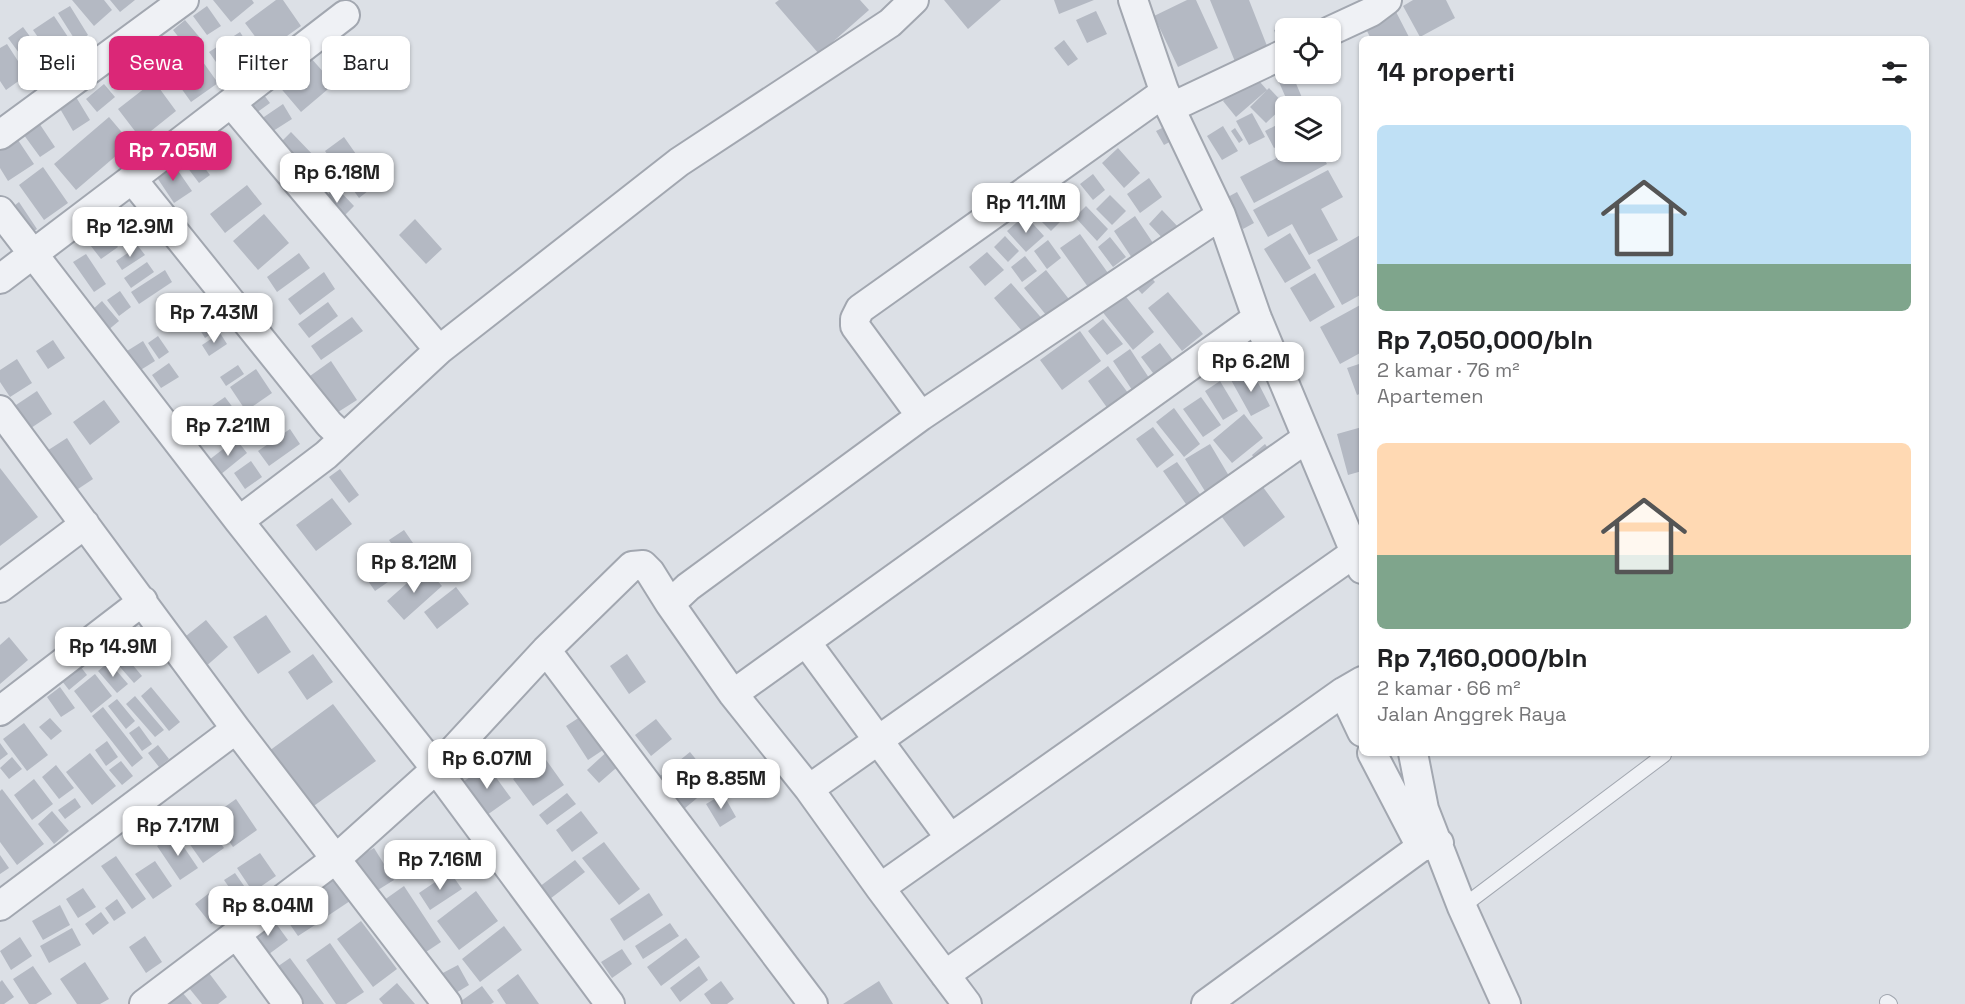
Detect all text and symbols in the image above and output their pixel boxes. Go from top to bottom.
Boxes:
map controls [1275,18,1341,162]
button: locate [1275,18,1341,84]
chip: Beli [18,36,97,90]
chip: Sewa [109,36,204,90]
chip: Filter [216,36,310,90]
chip: Baru [322,36,410,90]
text: 14 properti [1377,55,1515,89]
icon: filters [1878,56,1911,89]
button: layers [1275,96,1341,162]
pin: Rp 7.05M [111,131,235,182]
text: Rp 7.05M [129,137,217,163]
pin: Rp 6.18M [275,153,399,204]
text: Rp 6.18M [294,159,380,185]
icon: home [1590,164,1698,272]
pin: Rp 11.1M [964,183,1088,234]
text: Rp 11.1M [986,189,1066,215]
pin: Rp 12.9M [68,207,192,258]
text: Rp 12.9M [86,213,174,239]
pin: Rp 7.43M [152,293,276,344]
text: Rp 7.43M [170,299,258,325]
text: Rp 7,050,000/bln [1377,323,1593,357]
pin: Rp 6.2M [1196,342,1306,393]
text: Rp 6.2M [1212,348,1290,374]
text: 2 kamar · 76 m² [1377,357,1520,383]
text: Apartemen [1377,383,1484,409]
pin: Rp 7.21M [166,406,290,457]
text: Rp 7.21M [186,412,270,438]
icon: home [1590,482,1698,590]
pin: Rp 8.12M [352,543,476,594]
text: Rp 8.12M [371,549,457,575]
pin: Rp 14.9M [51,627,175,678]
text: Rp 14.9M [69,633,157,659]
text: Rp 7,160,000/bln [1377,641,1587,675]
text: 2 kamar · 66 m² [1377,675,1521,701]
text: Jalan Anggrek Raya [1377,701,1566,727]
pin: Rp 6.07M [425,739,549,790]
text: Rp 6.07M [442,745,532,771]
pin: Rp 8.85M [659,759,783,810]
text: Rp 8.85M [676,765,766,791]
pin: Rp 7.17M [116,806,240,857]
text: Rp 7.17M [137,812,219,838]
pin: Rp 7.16M [378,840,502,891]
text: Rp 7.16M [398,846,482,872]
pin: Rp 8.04M [206,886,330,937]
text: Rp 8.04M [222,892,314,918]

